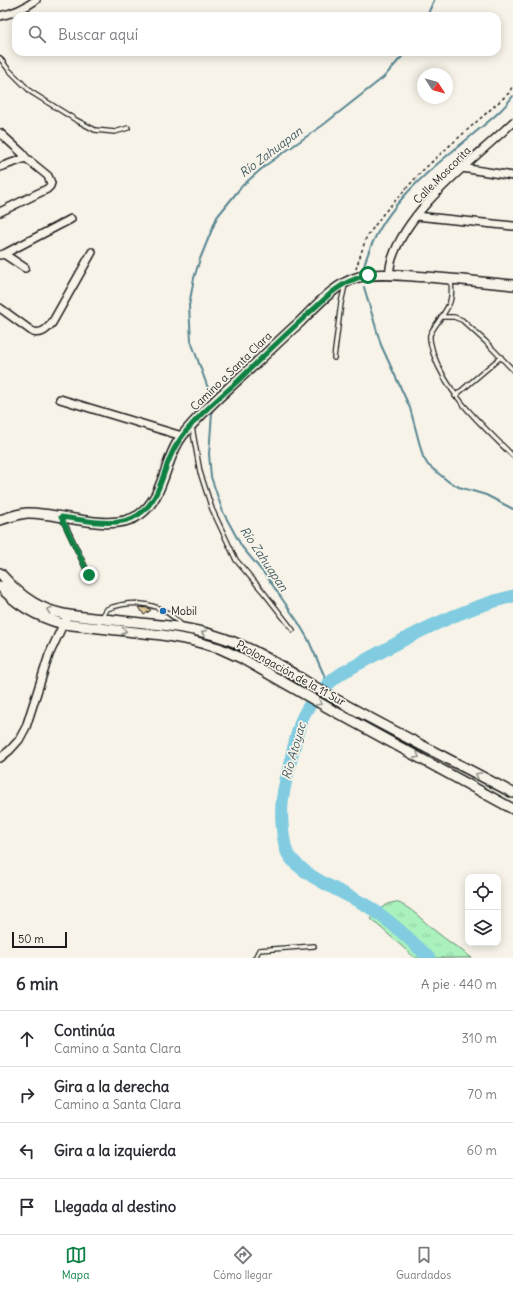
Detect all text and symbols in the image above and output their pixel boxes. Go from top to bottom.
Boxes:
search box [12,12,501,56]
icon: search [26,23,48,45]
text: Buscar aquí [58,25,138,44]
north arrow [417,68,453,104]
water label: Río Zahuapan [236,123,306,180]
street label: Calle Moscorita [410,143,474,207]
route start [359,266,377,284]
street label: Camino a Santa Clara [187,329,275,413]
water label: Río Zahuapan [237,524,292,595]
route end [80,566,98,584]
place label: Mobil [171,604,197,618]
one-way arrow [45,606,52,614]
marker: Mobil [158,606,168,616]
one-way arrow [121,626,128,635]
one-way arrow [201,629,208,638]
street label: Prolongación de la 11 Sur [234,637,348,709]
one-way arrow [315,698,322,705]
water label: Río Atoyac [278,720,309,781]
one-way arrow [413,752,420,759]
one-way arrow [475,772,483,779]
map controls [465,874,501,946]
button: locate [465,874,501,910]
button: layers [465,910,501,946]
scale bar [12,930,67,949]
text: 50 m [18,932,44,946]
text: 6 min [16,973,58,995]
text: A pie · 440 m [421,976,497,993]
text: Continúa [54,1021,115,1040]
icon: ahead [16,1028,38,1050]
text: 310 m [462,1030,497,1047]
text: Camino a Santa Clara [54,1040,181,1057]
text: Gira a la derecha [54,1077,169,1096]
icon: right [16,1084,38,1106]
text: 70 m [468,1086,497,1103]
text: Camino a Santa Clara [54,1096,181,1113]
icon: left [16,1140,38,1162]
text: Gira a la izquierda [54,1141,176,1160]
text: 60 m [466,1142,497,1159]
icon: arrive [16,1196,38,1218]
text: Llegada al destino [54,1197,176,1216]
tab: Mapa [62,1244,89,1282]
tab: Cómo llegar [213,1244,272,1282]
tab: Guardados [396,1244,451,1282]

